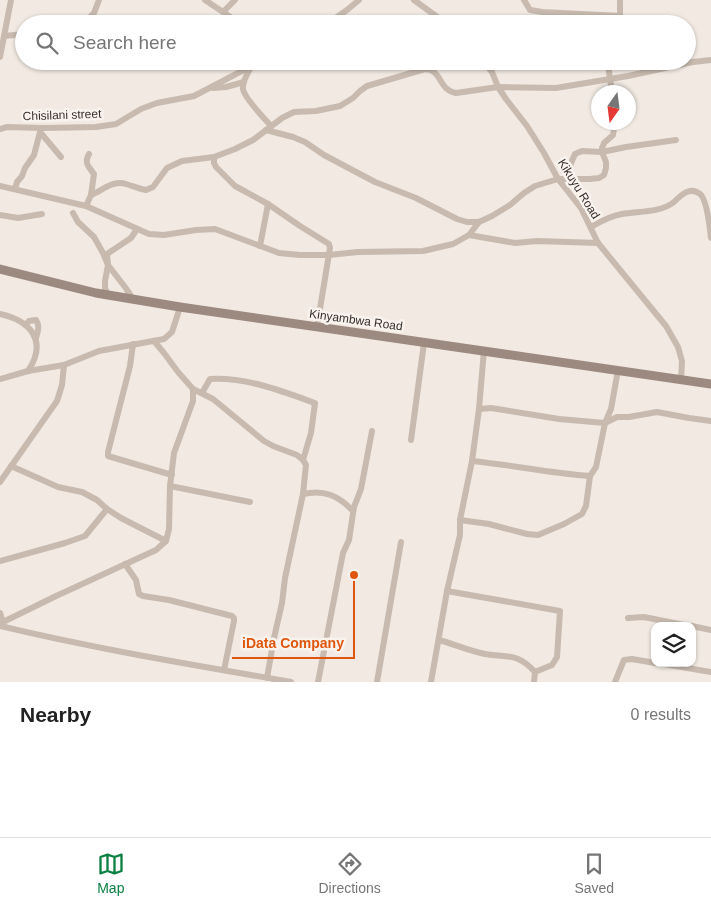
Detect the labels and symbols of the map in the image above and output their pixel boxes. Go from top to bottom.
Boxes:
north arrow [591,85,636,130]
street label: Chisilani street [22,107,102,123]
street label: Kikuyu Road [555,156,603,222]
street label: Kinyambwa Road [308,307,404,333]
callout: iData Company [232,629,354,658]
text: iData Company [242,635,344,651]

